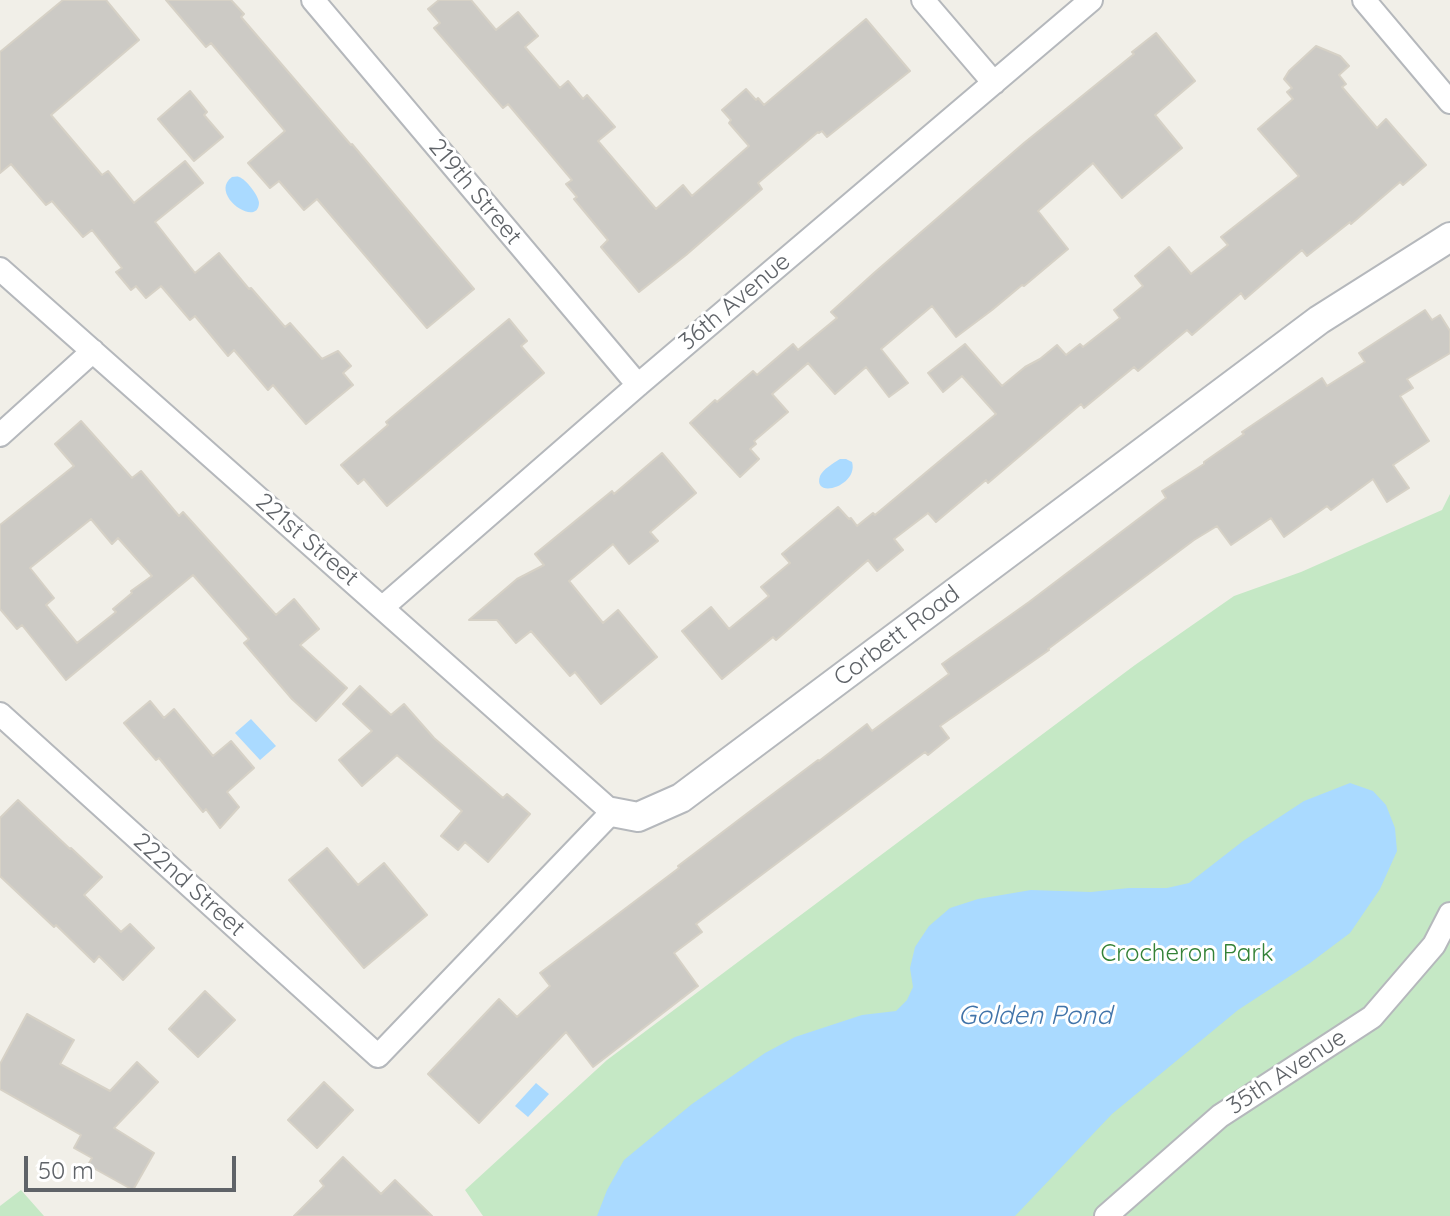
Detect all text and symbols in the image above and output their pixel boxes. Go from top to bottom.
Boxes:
street label: 219th Street [422,133,528,251]
street label: 36th Avenue [674,247,796,357]
street label: 221st Street [250,487,364,593]
street label: Corbett Road [828,579,966,693]
street label: 222nd Street [127,827,251,943]
park label: Crocheron Park [1101,940,1273,968]
water label: Golden Pond [958,1000,1112,1032]
street label: 35th Avenue [1222,1023,1352,1121]
scale bar [28,1140,240,1190]
text: 50 m [38,1155,94,1185]

